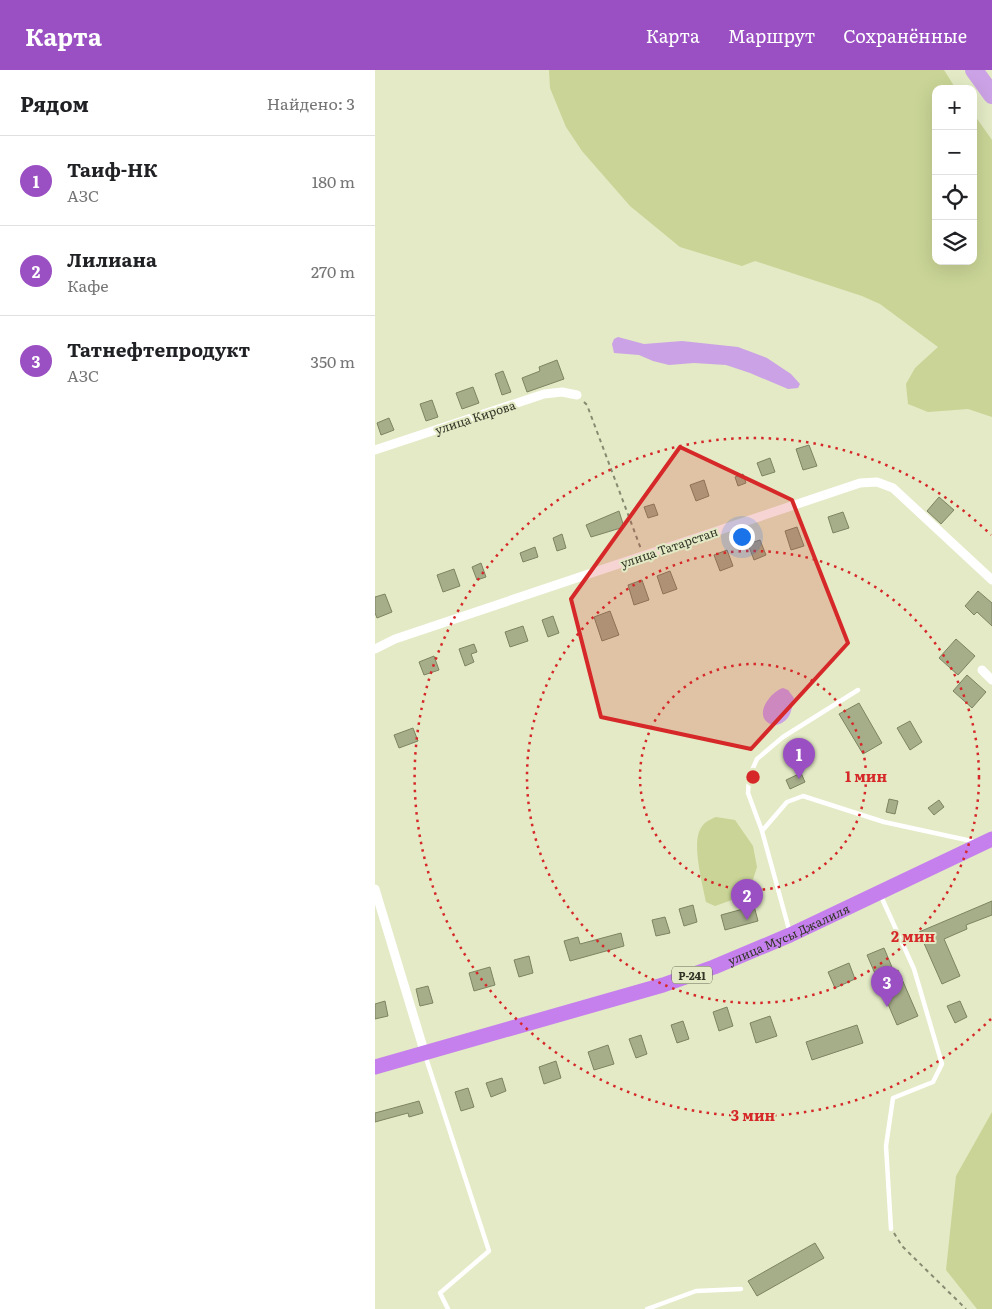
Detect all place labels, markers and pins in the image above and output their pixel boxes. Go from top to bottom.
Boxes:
pin: 1 [783,738,815,779]
centre of rings [744,768,762,786]
pin: 2 [731,879,763,920]
pin: 3 [871,966,903,1007]

